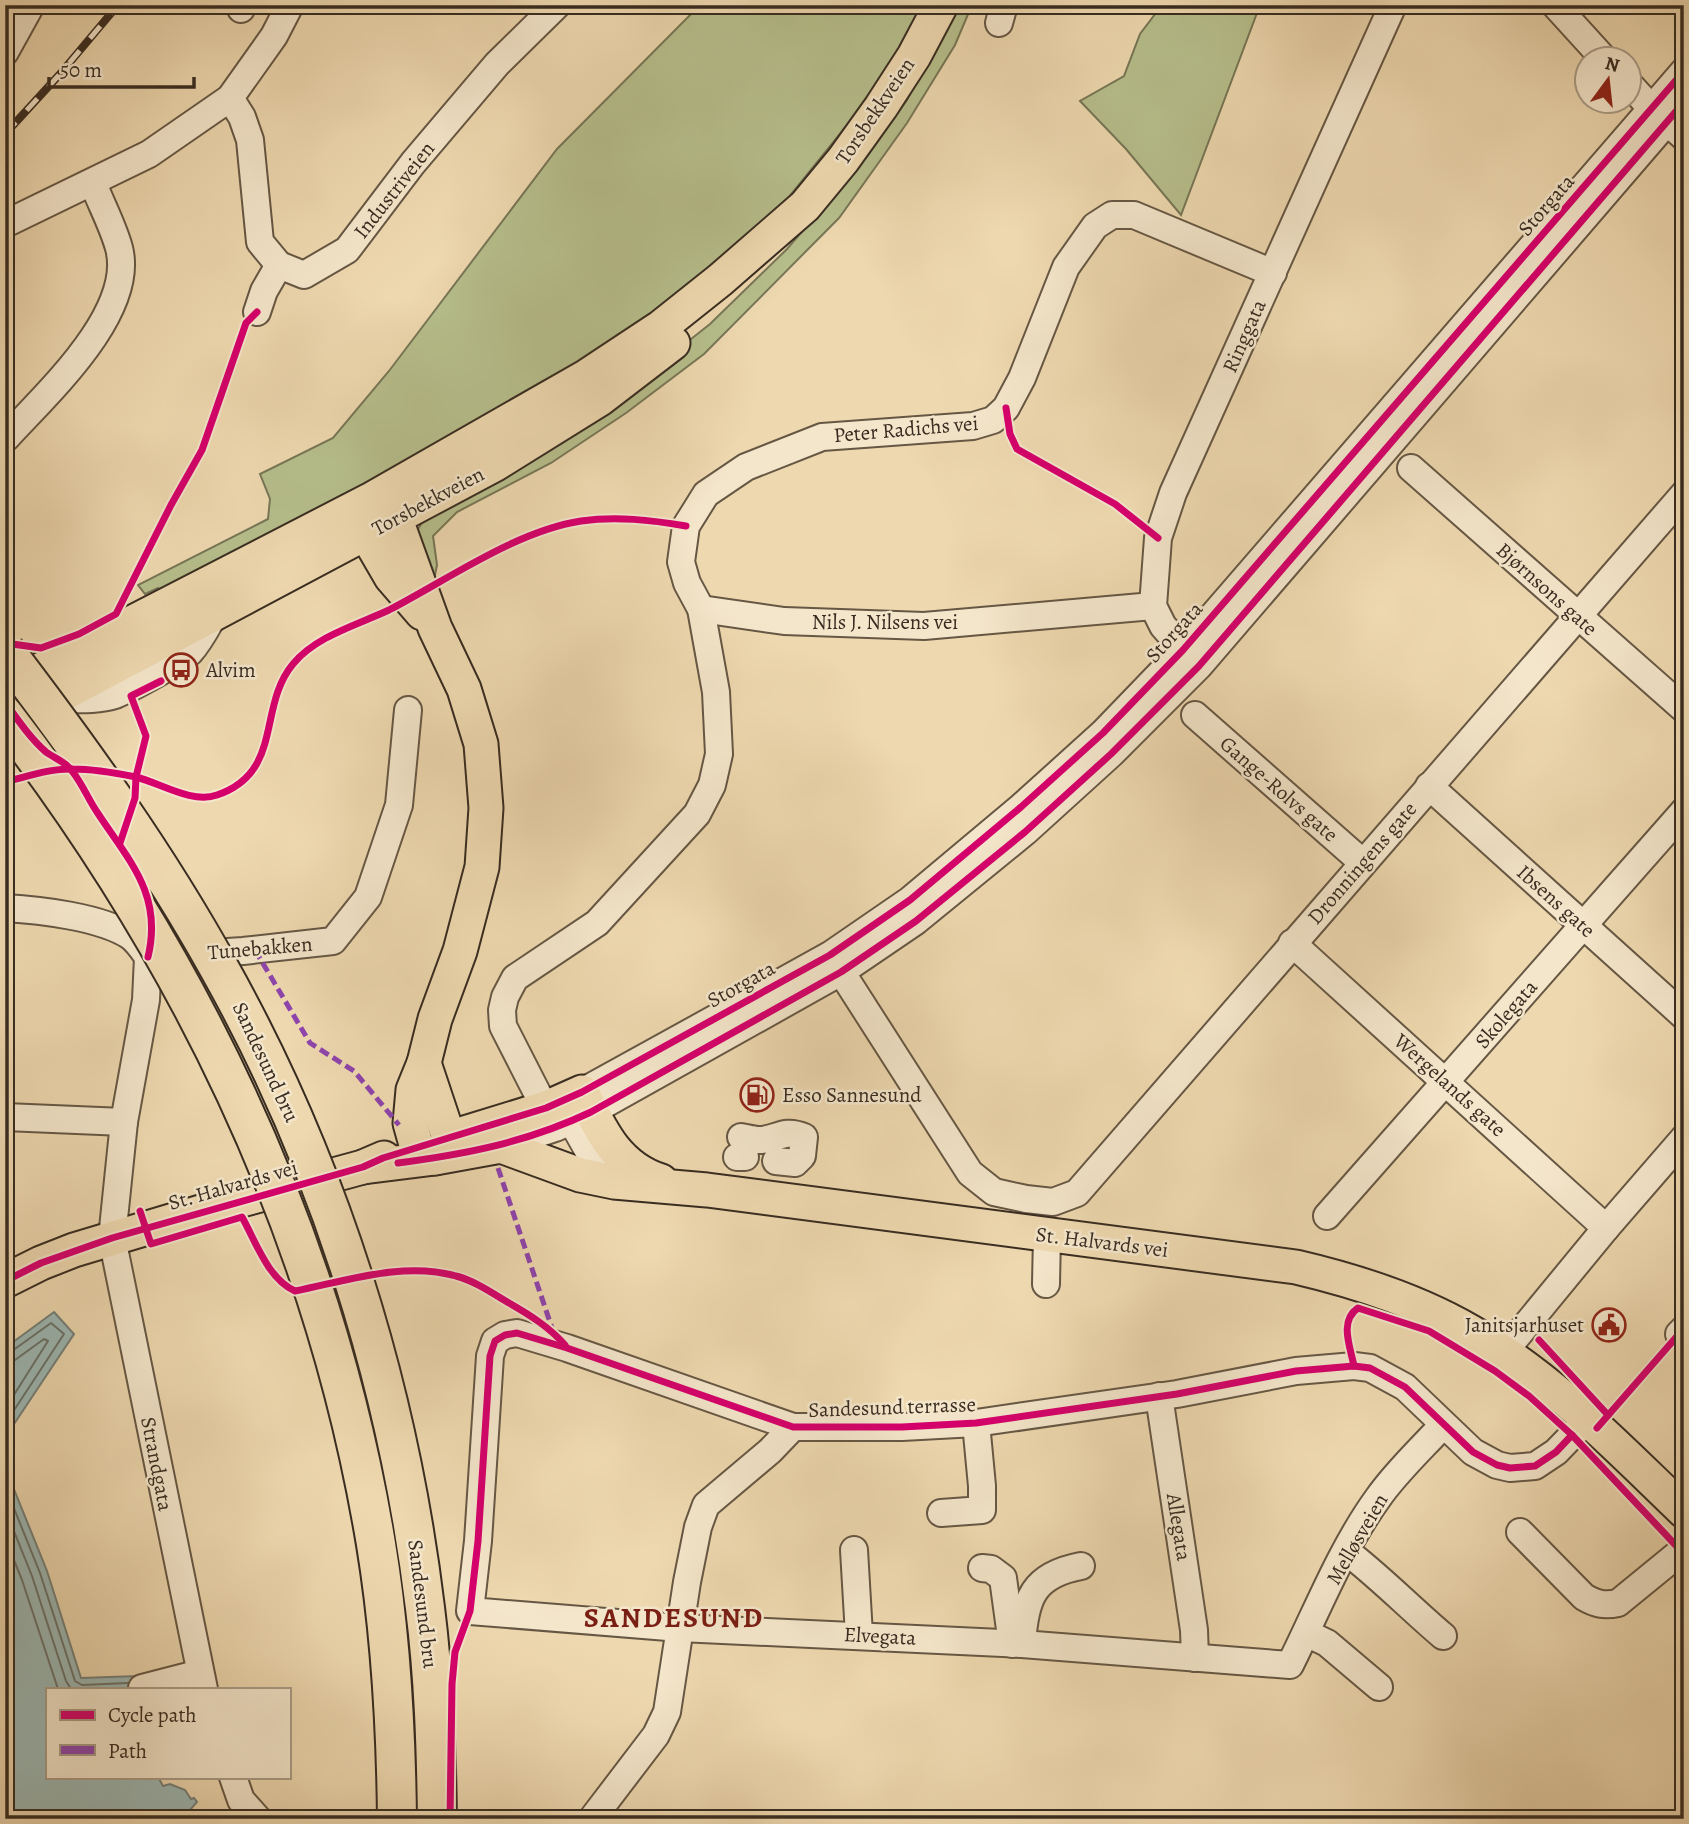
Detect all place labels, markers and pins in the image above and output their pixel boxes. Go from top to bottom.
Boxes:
bus stop icon: Alvim [162,651,200,689]
place label: Alvim [205,656,256,684]
fuel station icon: Esso Sannesund [738,1076,776,1114]
place label: Esso Sannesund [782,1081,922,1109]
public building icon: Janitsjarhuset [1590,1306,1628,1344]
place label: Janitsjarhuset [1465,1311,1584,1339]

